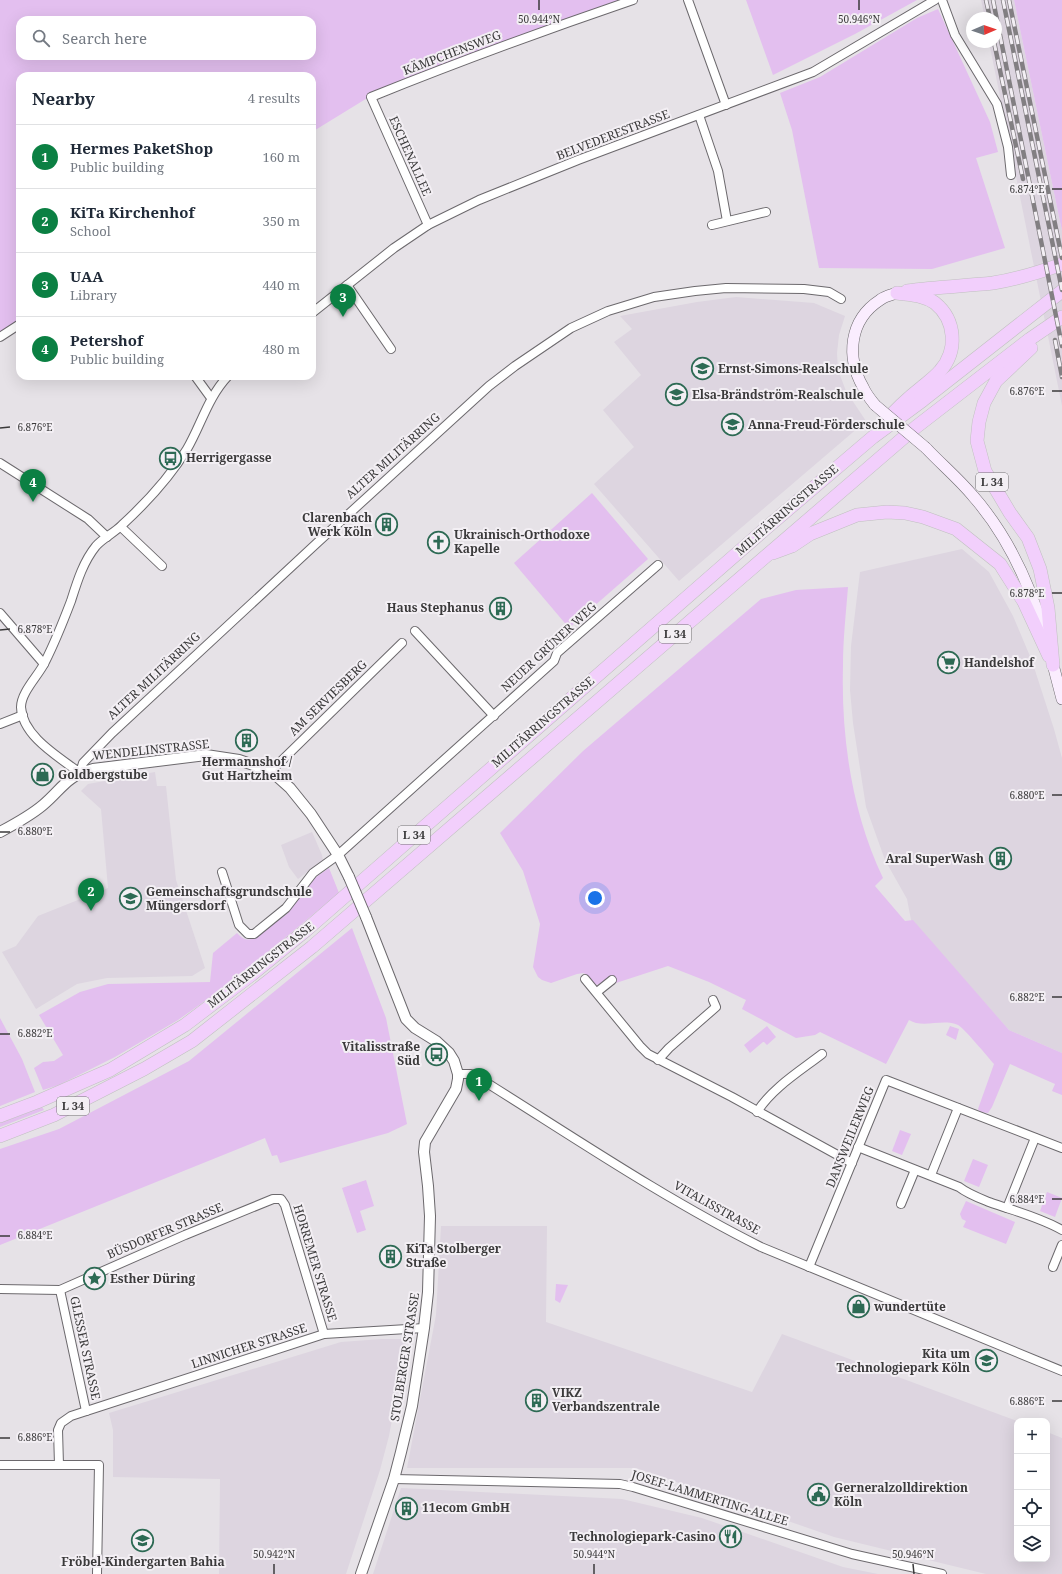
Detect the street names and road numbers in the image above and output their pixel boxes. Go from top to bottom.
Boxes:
street label: KÄMPCHENSWEG [400,26,504,79]
street label: BELVEDERESTRASSE [554,105,672,164]
street label: ESCHENALLEE [385,113,436,198]
street label: ALTER MILITÄRRING [342,408,444,503]
street label: MILITÄRRINGSTRASSE [732,460,842,559]
road number: L 34 [976,473,1008,491]
street label: NEUER GRÜNER WEG [497,598,600,695]
road number: L 34 [659,625,691,643]
street label: ALTER MILITÄRRING [103,628,204,723]
street label: AM SERVIESBERG [285,656,371,739]
street label: MILITÄRRINGSTRASSE [488,672,598,771]
street label: WENDELINSTRASSE [92,735,210,764]
road number: L 34 [398,826,430,844]
street label: MILITÄRRINGSTRASSE [204,918,318,1012]
street label: DANSWEILERWEG [821,1083,878,1190]
road number: L 34 [57,1097,89,1115]
street label: VITALISSTRASSE [671,1177,764,1238]
street label: BÜSDORFER STRASSE [104,1198,225,1263]
street label: HORREMER STRASSE [290,1202,341,1324]
street label: STOLBERGER STRASSE [386,1291,423,1423]
street label: GLESSER STRASSE [66,1295,105,1401]
street label: LINNICHER STRASSE [189,1319,309,1372]
street label: JOSEF-LAMMERTING-ALLEE [629,1465,791,1529]

